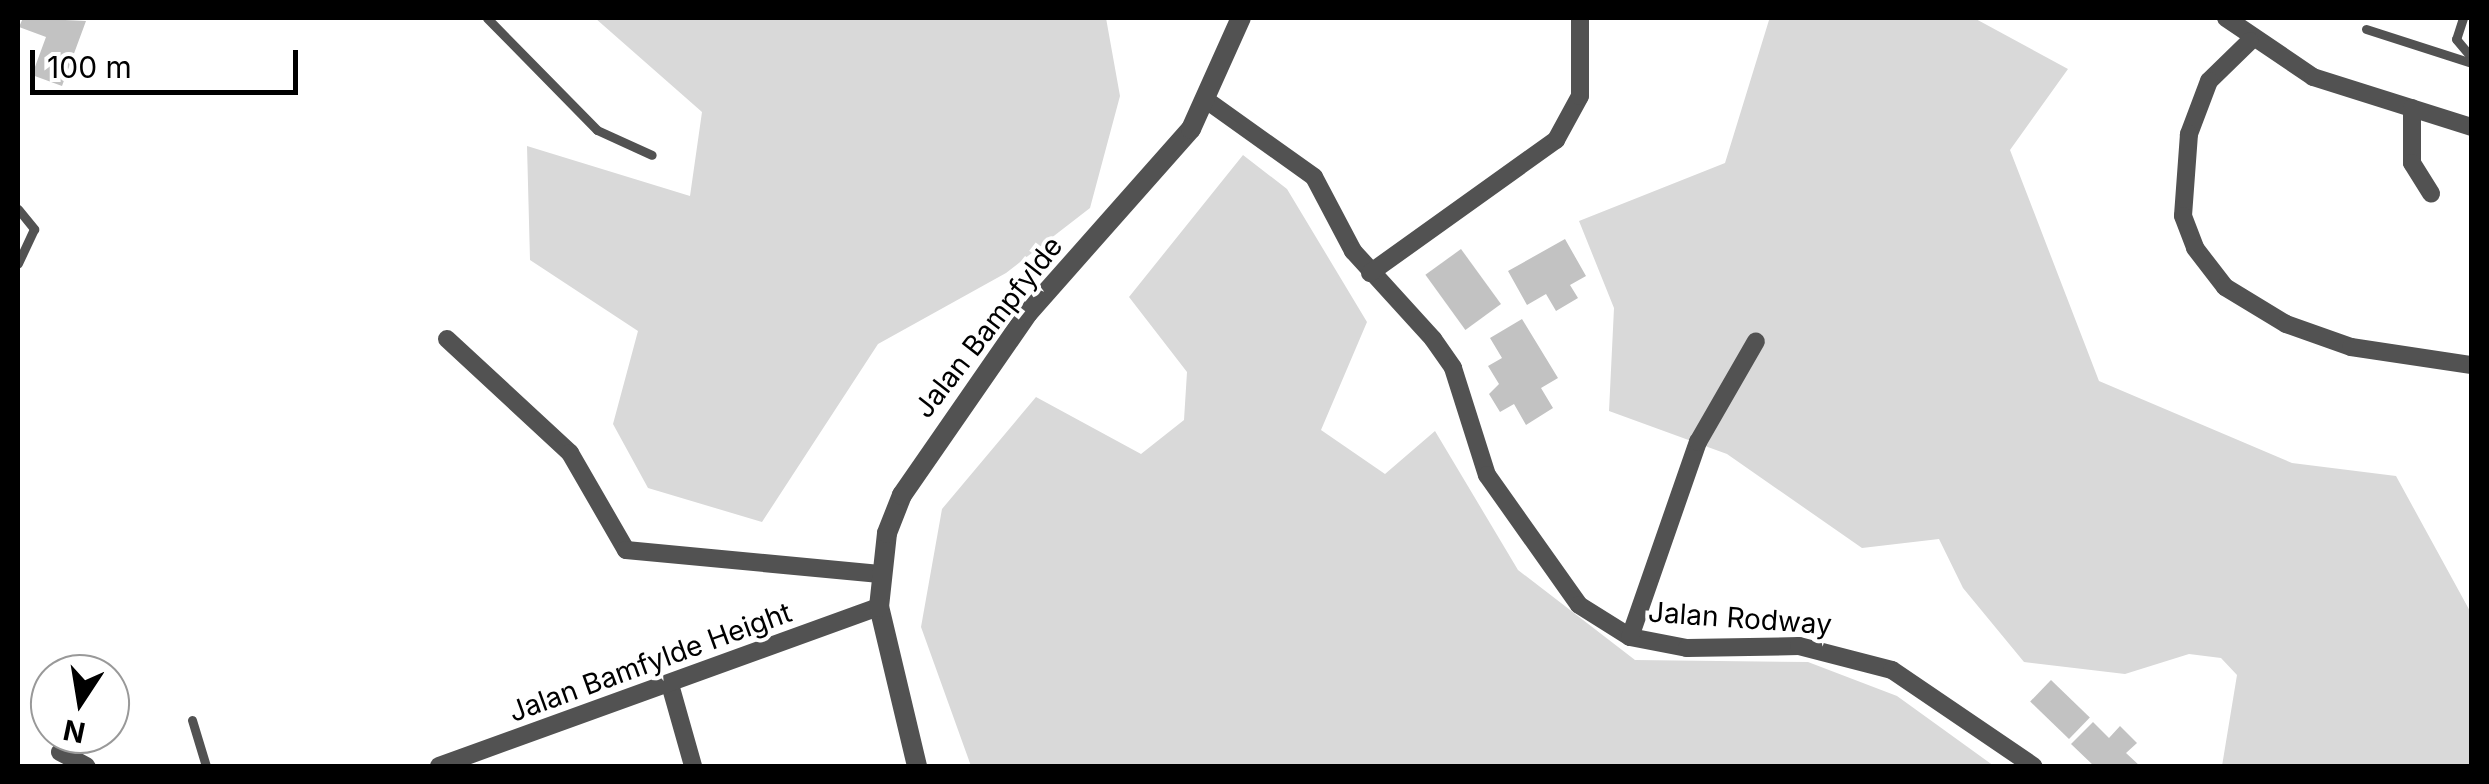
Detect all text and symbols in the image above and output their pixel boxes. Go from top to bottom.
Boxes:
scale bar [35,30,302,92]
text: 100 m [47,49,132,85]
street label: Jalan Bampfylde [907,230,1069,424]
street label: Jalan Bamfylde Height [504,595,796,729]
street label: Jalan Rodway [1647,595,1833,641]
north arrow [30,654,130,754]
text: N [60,713,88,750]

